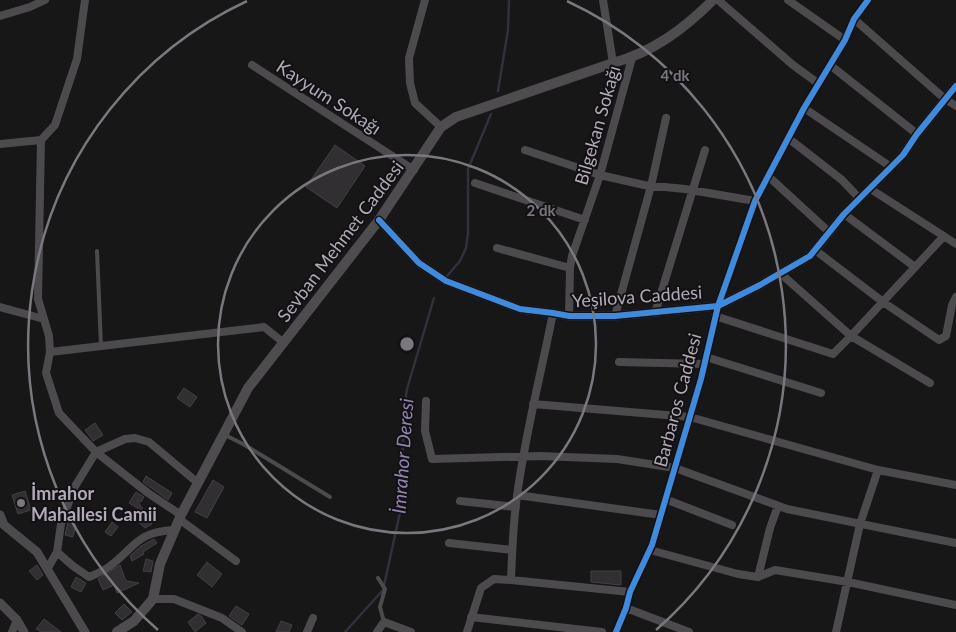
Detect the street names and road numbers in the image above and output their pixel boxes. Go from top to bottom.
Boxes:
street label: Kayyum Sokağı [273,55,385,139]
street label: Bilgekan Sokağı [569,63,625,187]
street label: Sevban Mehmet Caddesi [272,156,408,326]
street label: Yeşilova Caddesi [571,280,703,312]
street label: Barbaros Caddesi [649,331,705,469]

